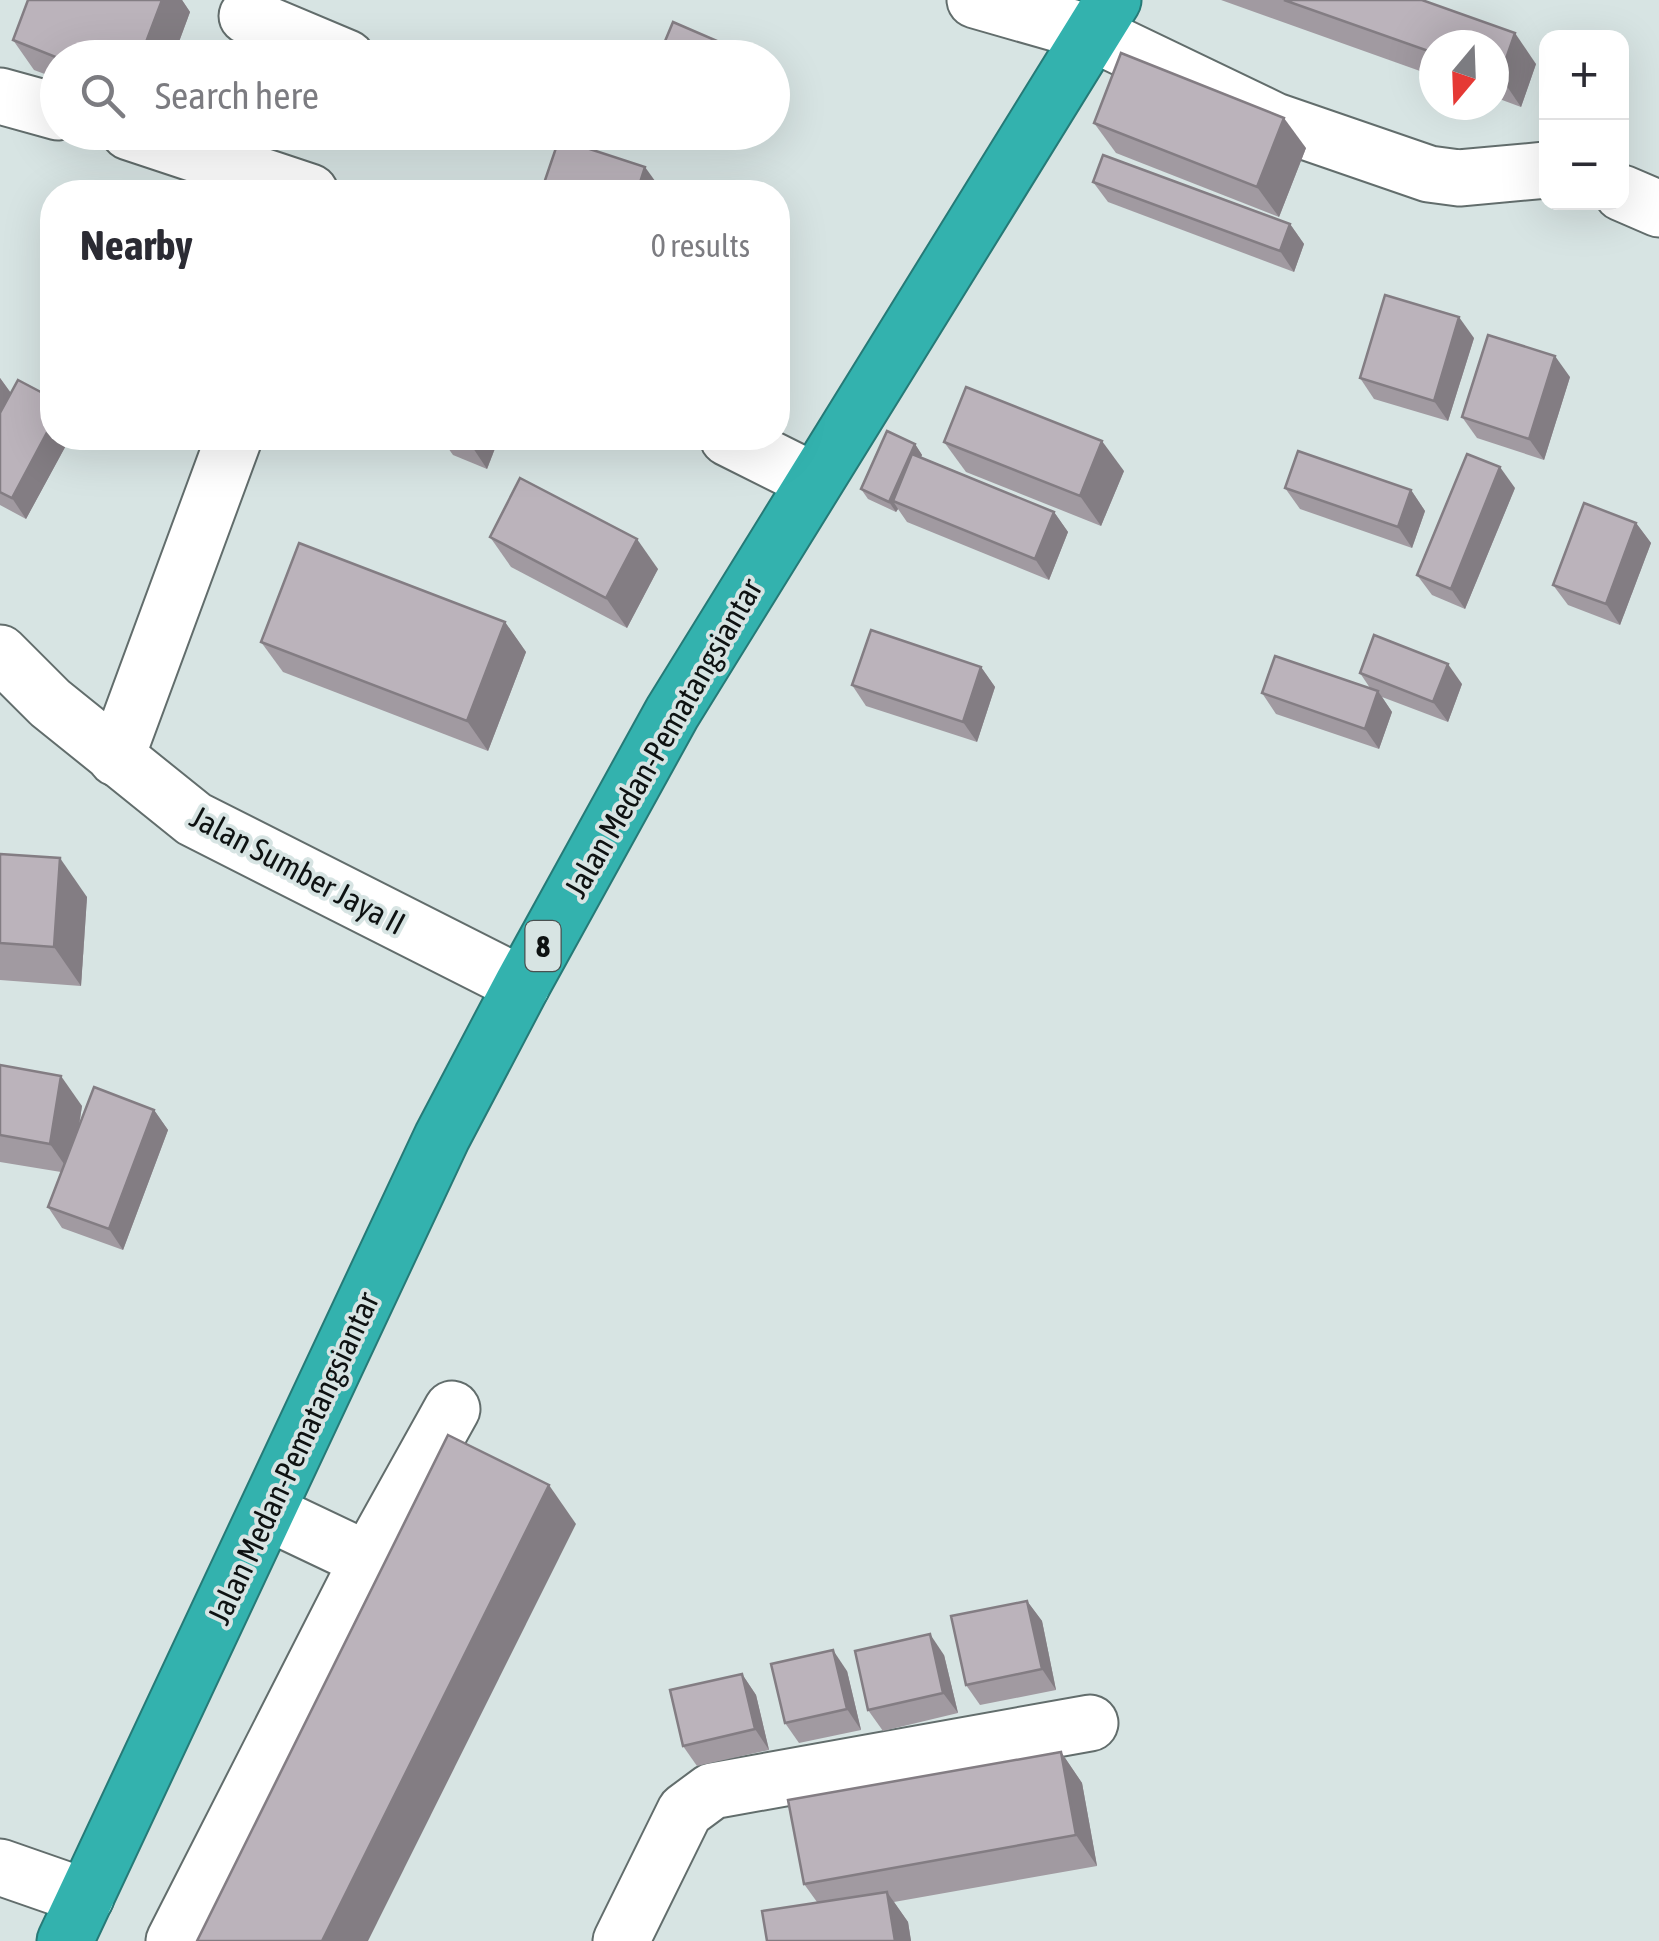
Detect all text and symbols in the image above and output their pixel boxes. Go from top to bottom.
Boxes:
north arrow [1419,30,1509,120]
map controls [1539,30,1629,210]
button: + [1539,30,1629,120]
search box [40,40,790,150]
icon: search [75,68,130,123]
text: Search here [155,74,319,117]
button: − [1539,120,1629,210]
text: Nearby [80,221,193,269]
text: 0 results [651,227,750,264]
street label: Jalan Medan-Pematangsiantar [557,572,770,904]
street label: Jalan Sumber Jaya II [184,798,412,942]
road number: 8 [526,921,560,971]
street label: Jalan Medan-Pematangsiantar [200,1286,386,1630]

